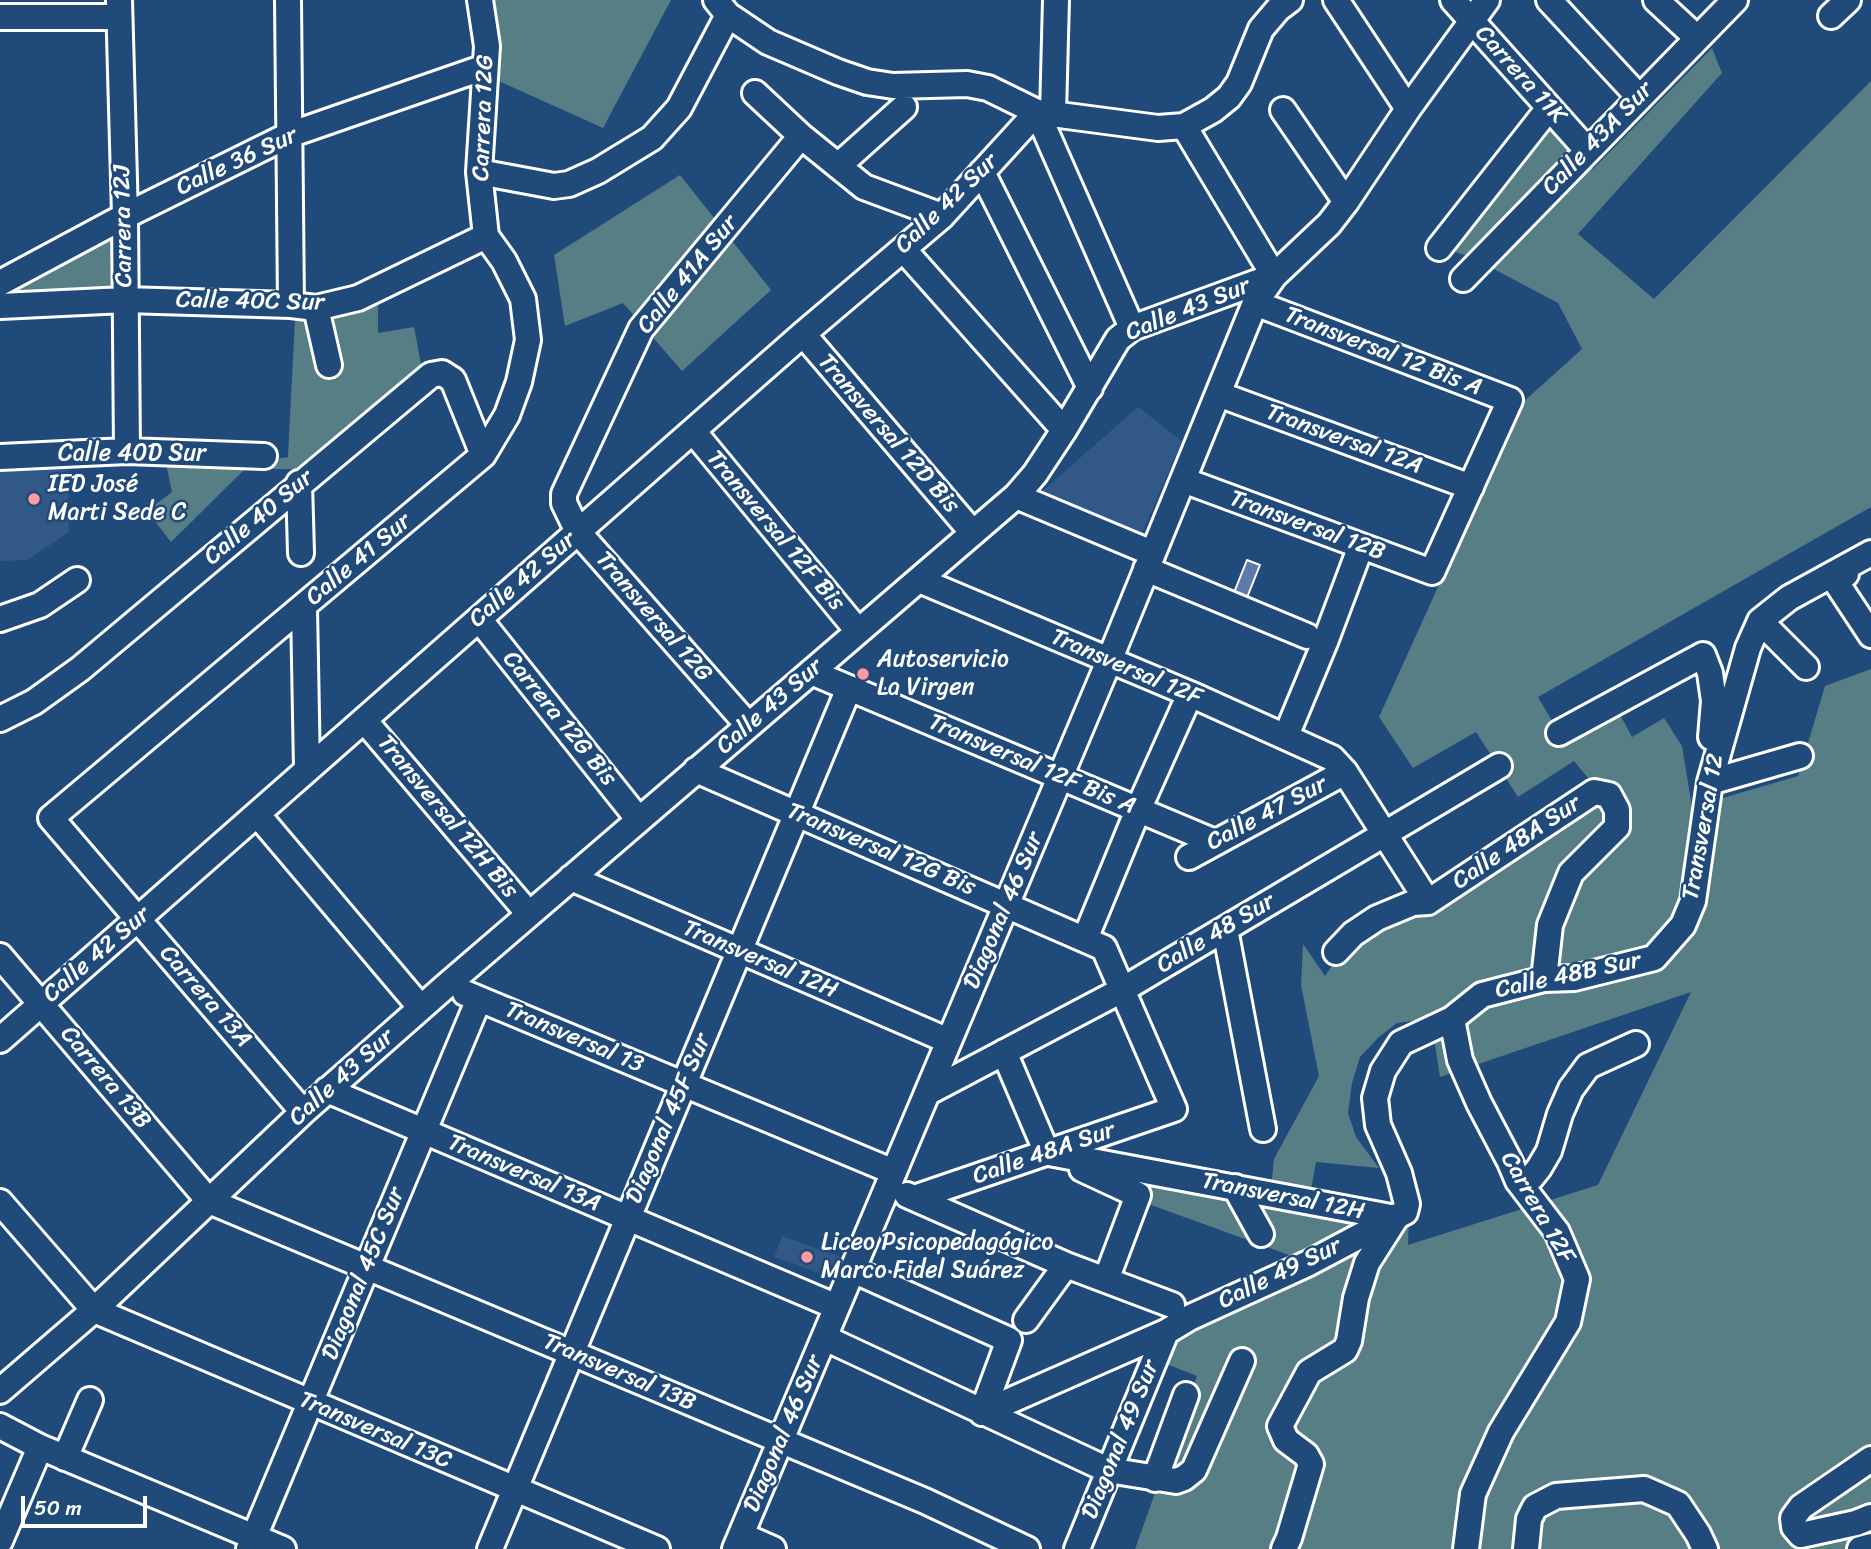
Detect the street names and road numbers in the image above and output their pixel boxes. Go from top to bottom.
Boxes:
street label: Carrera 11K [1468,20,1572,130]
street label: Carrera 12G [467,54,501,182]
street label: Calle 43A Sur [1537,76,1659,202]
street label: Calle 36 Sur [172,121,302,203]
street label: Calle 42 Sur [889,148,1005,260]
street label: Carrera 12J [109,164,139,288]
street label: Calle 41A Sur [631,210,745,340]
street label: Calle 43 Sur [1122,272,1254,348]
street label: Calle 40C Sur [176,286,324,318]
street label: Transversal 12 Bis A [1280,301,1486,403]
street label: Transversal 12D Bis [811,348,965,520]
street label: Transversal 12A [1262,398,1426,482]
street label: Calle 40D Sur [58,440,206,468]
street label: Transversal 12F Bis [700,445,850,617]
street label: Calle 40 Sur [199,464,319,572]
street label: Transversal 12B [1225,485,1389,567]
street label: Calle 41 Sur [300,508,418,612]
street label: Calle 42 Sur [464,526,582,634]
street label: Transversal 12G [589,546,717,688]
street label: Transversal 12F [1046,623,1206,713]
street label: Carrera 12G Bis [496,646,622,792]
street label: Calle 43 Sur [711,653,829,761]
street label: Transversal 12F Bis A [924,708,1140,822]
street label: Transversal 12H Bis [370,729,524,905]
street label: Transversal 12 [1677,751,1731,903]
street label: Calle 47 Sur [1202,770,1332,858]
street label: Calle 48A Sur [1447,790,1587,896]
street label: Transversal 12G Bis [782,797,980,903]
street label: Diagonal 46 Sur [958,828,1050,994]
street label: Calle 48 Sur [1152,887,1280,981]
street label: Calle 42 Sur [38,901,156,1009]
street label: Transversal 12H [678,914,842,1006]
street label: Carrera 13A [153,940,257,1054]
street label: Calle 48B Sur [1493,947,1643,1005]
street label: Transversal 13 [500,996,648,1080]
street label: Carrera 13B [54,1021,156,1135]
street label: Calle 43 Sur [284,1023,400,1133]
street label: Diagonal 45F Sur [620,1030,718,1208]
street label: Calle 48A Sur [969,1116,1119,1192]
street label: Transversal 13A [443,1129,605,1219]
street label: Carrera 12F [1493,1147,1581,1269]
street label: Transversal 12H [1199,1167,1367,1227]
street label: Diagonal 45C Sur [316,1183,412,1365]
street label: Calle 49 Sur [1214,1232,1346,1316]
street label: Transversal 13B [538,1328,700,1418]
street label: Diagonal 46 Sur [738,1351,830,1517]
street label: Diagonal 49 Sur [1076,1356,1166,1524]
street label: Transversal 13C [295,1386,455,1476]

